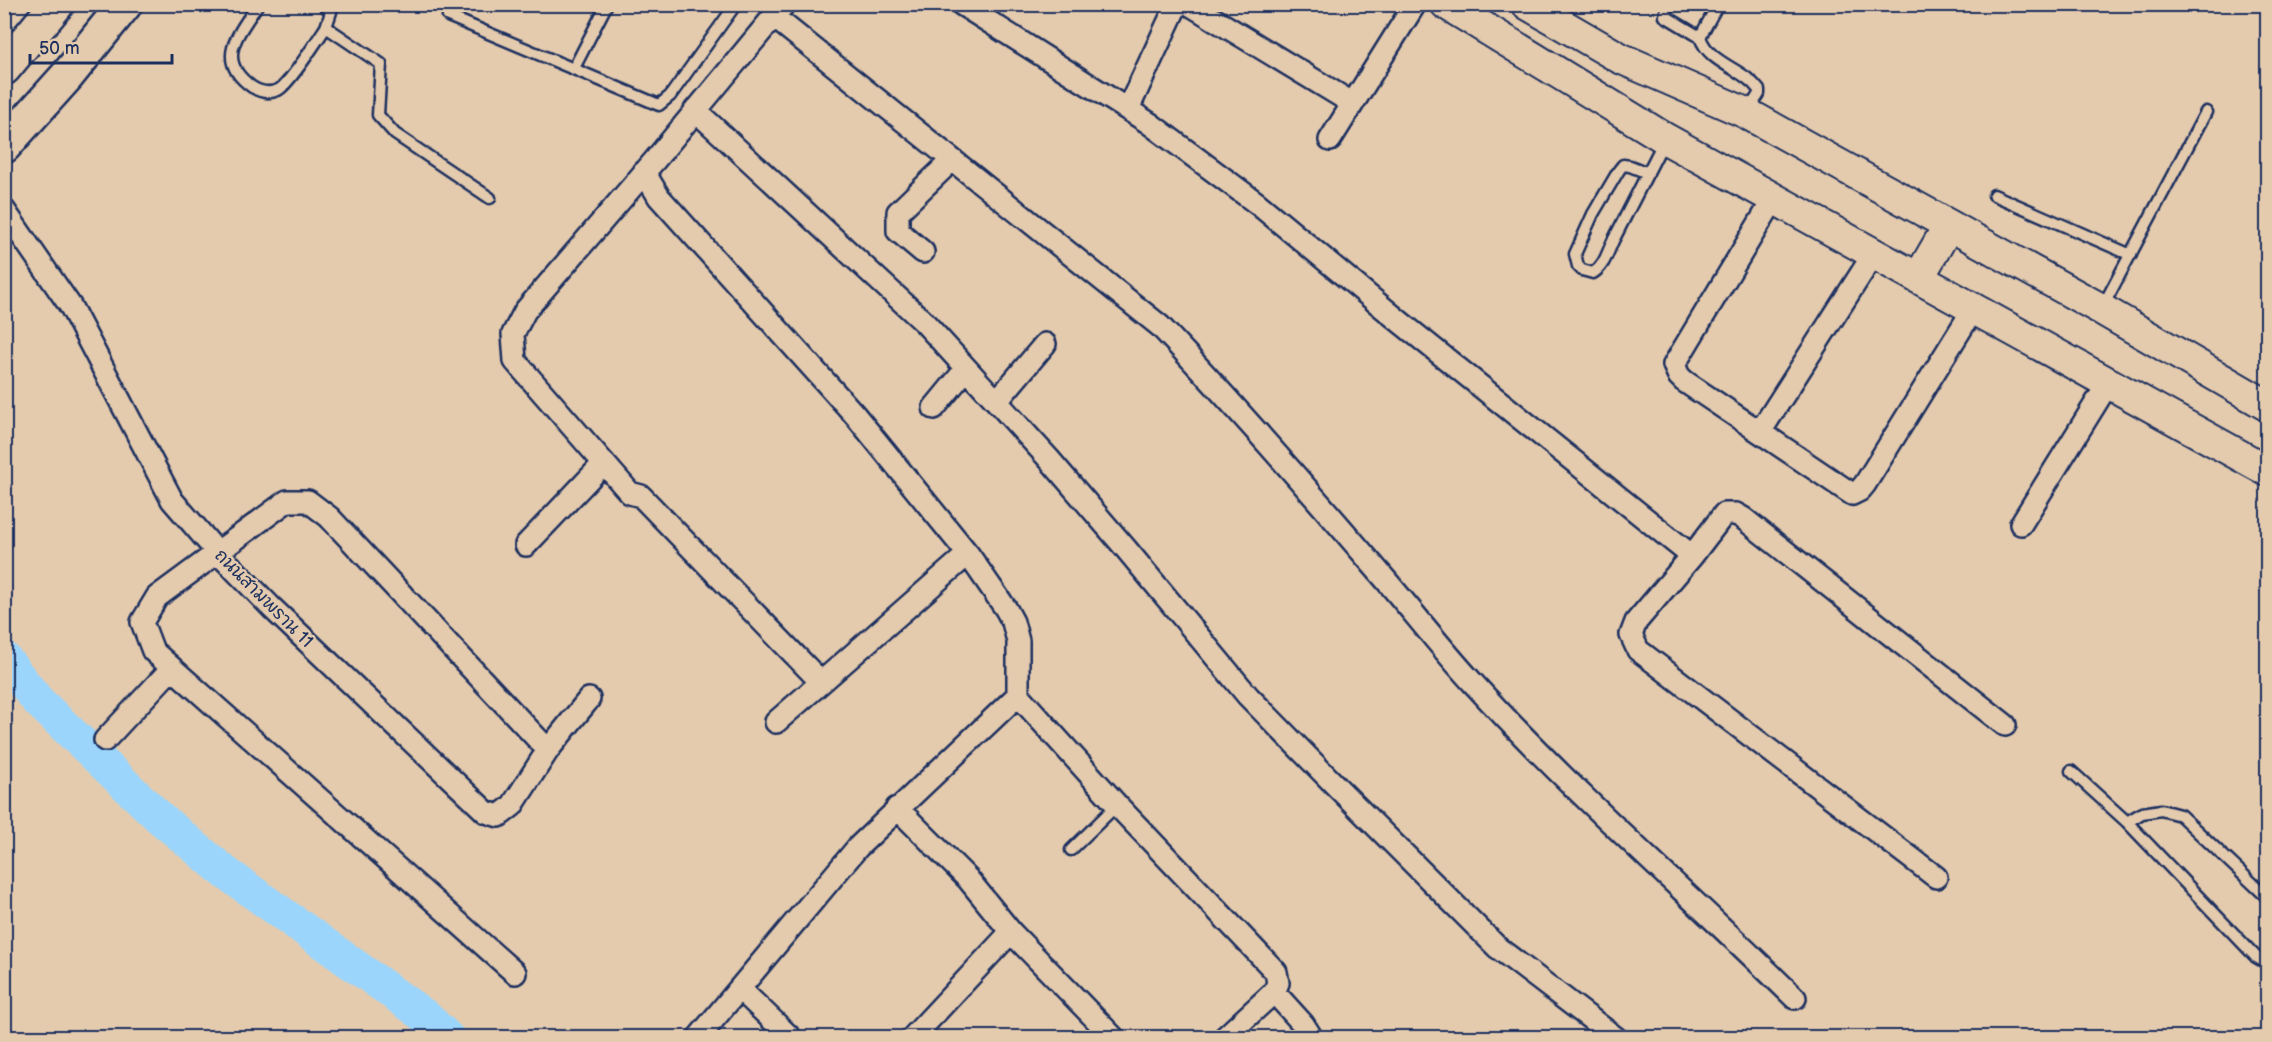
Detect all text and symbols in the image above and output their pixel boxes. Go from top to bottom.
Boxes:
scale bar [30,27,172,65]
text: 50 m [39,38,80,59]
street label: ถนนสามพราน 11 [210,545,317,652]

